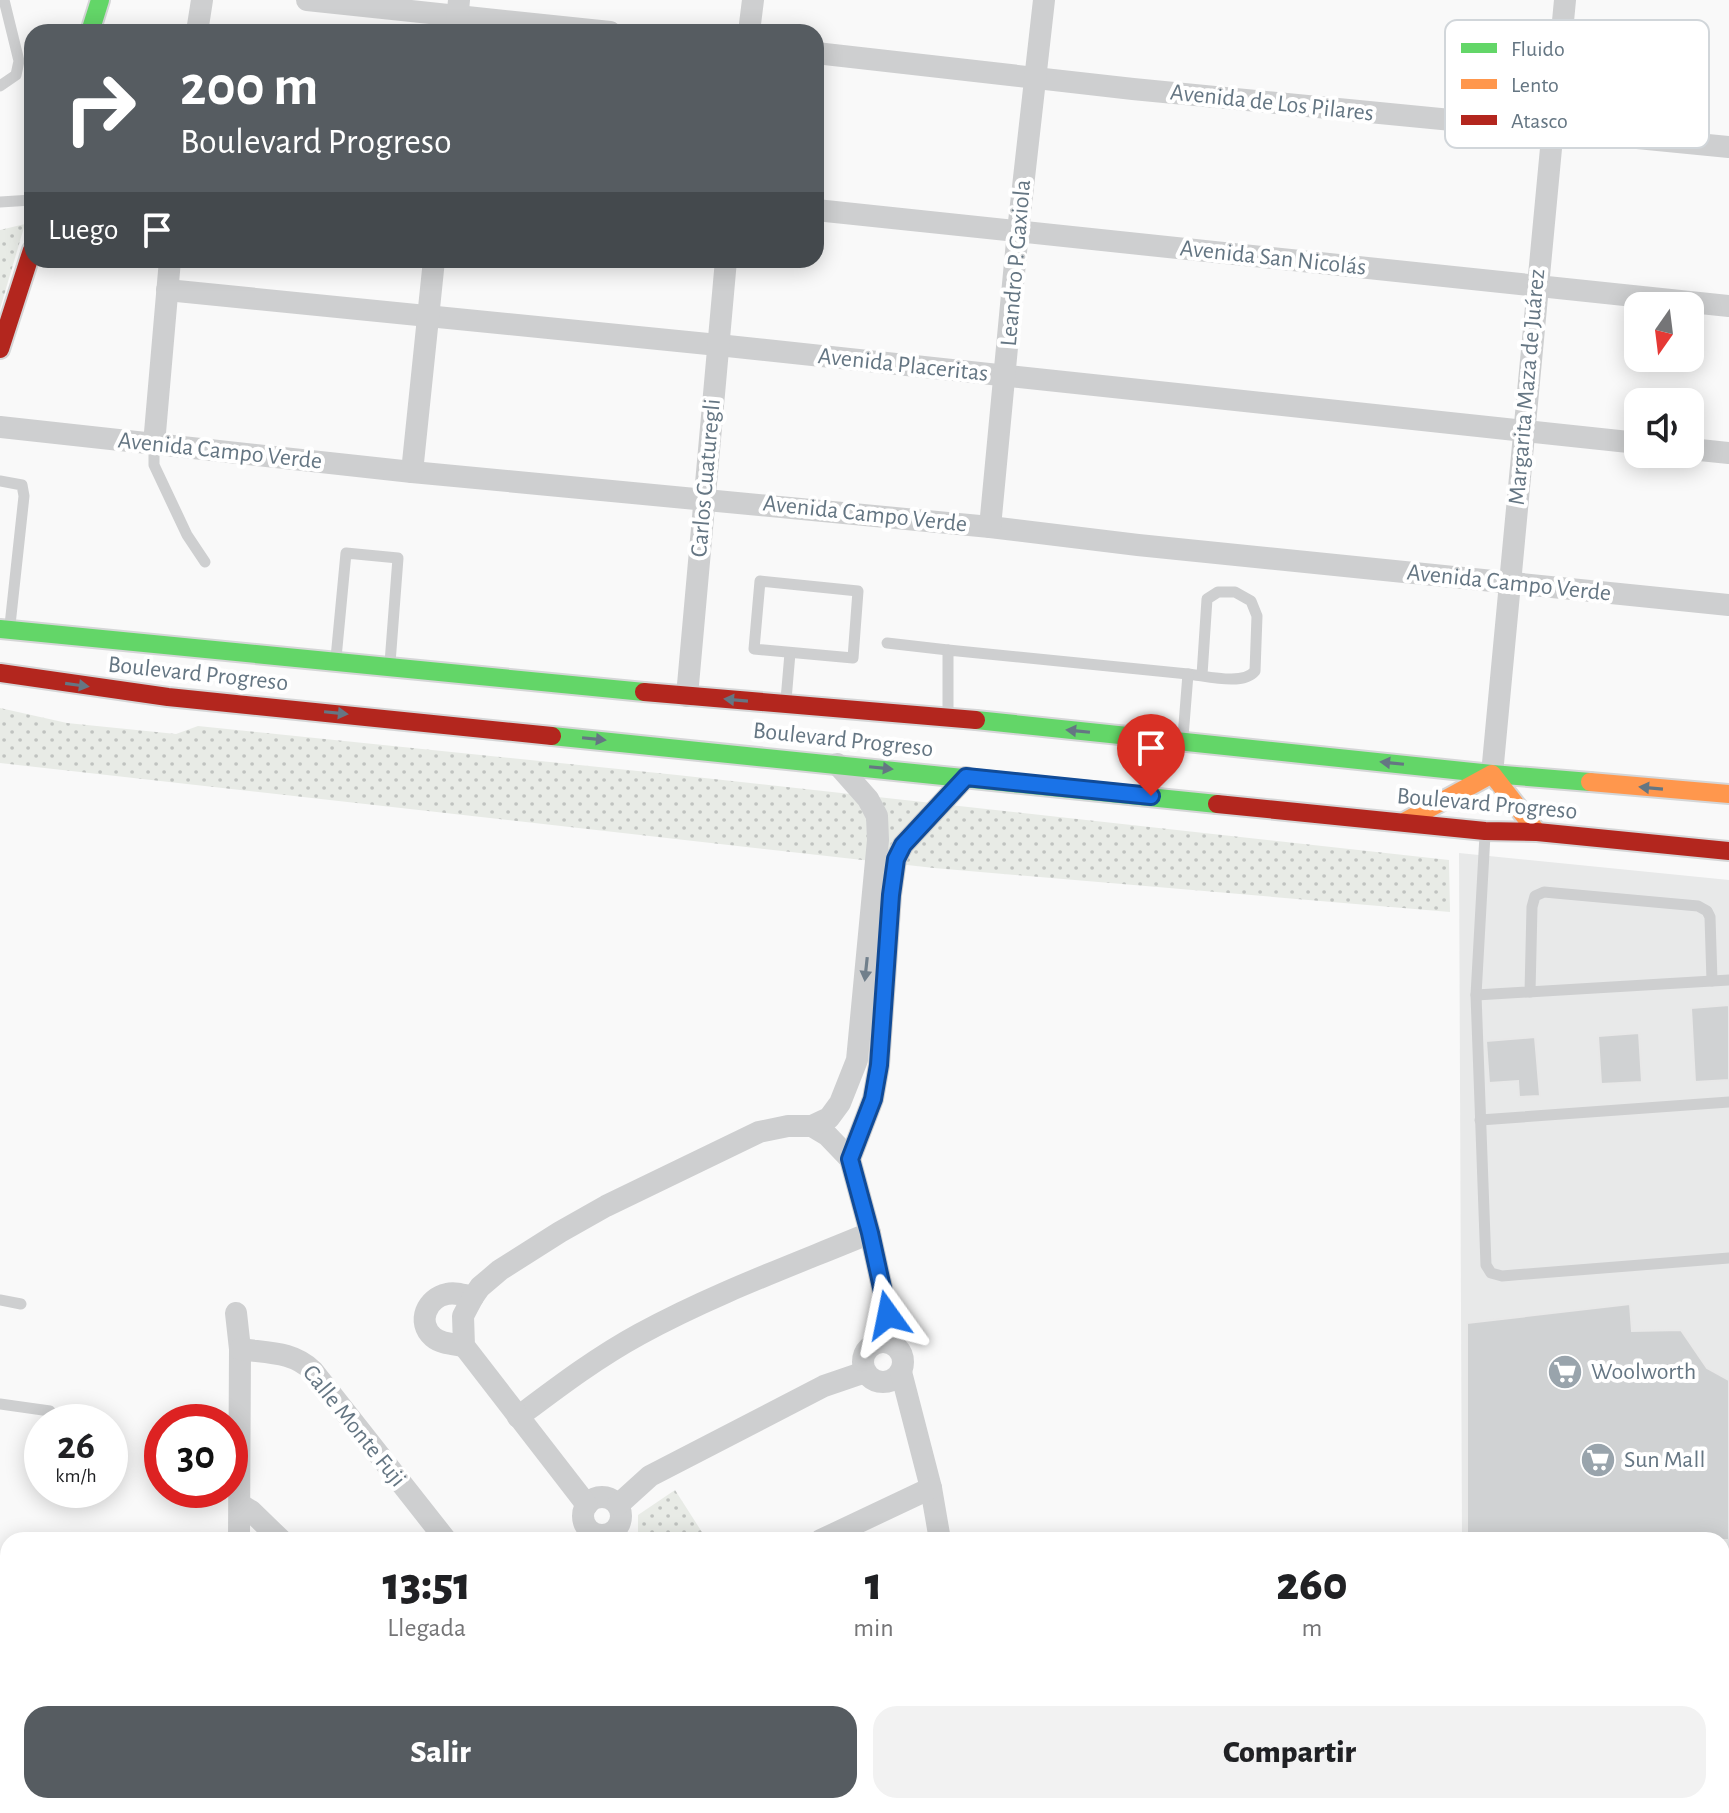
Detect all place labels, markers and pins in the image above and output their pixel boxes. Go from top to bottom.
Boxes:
pin [1117,714,1185,796]
supermarket icon: Woolworth [1546,1353,1584,1391]
place label: Woolworth [1591,1360,1696,1384]
supermarket icon: Sun Mall [1579,1441,1617,1479]
place label: Sun Mall [1624,1448,1705,1472]

